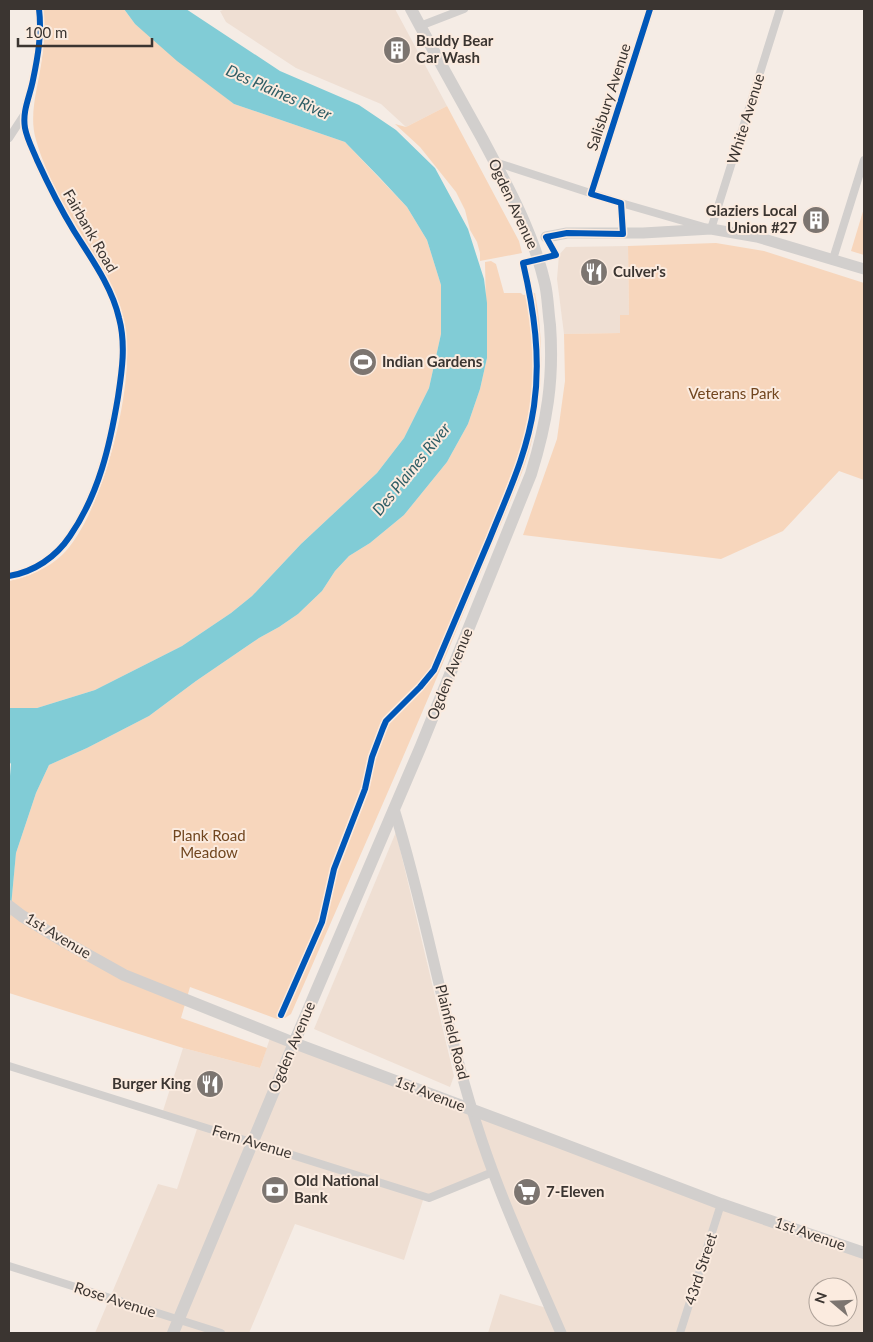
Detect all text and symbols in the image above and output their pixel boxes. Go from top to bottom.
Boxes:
scale bar [18,15,151,47]
text: 100 m [25,23,67,41]
place label: Buddy Bear Car Wash [416,31,494,66]
building icon: Buddy Bear Car Wash [382,35,412,65]
street label: Salisbury Avenue [582,41,634,153]
water label: Des Plaines River [224,60,335,123]
street label: White Avenue [723,71,767,166]
street label: Ogden Avenue [485,156,543,252]
street label: Fairbank Road [60,186,122,275]
place label: Glaziers Local Union #27 [706,201,797,236]
building icon: Glaziers Local Union #27 [801,205,831,235]
restaurant icon: Culver's [579,257,609,287]
place label: Culver's [613,262,666,280]
sports icon: Indian Gardens [348,347,378,377]
place label: Indian Gardens [382,352,483,370]
park label: Veterans Park [689,384,780,402]
water label: Des Plaines River [368,418,454,519]
street label: Ogden Avenue [423,625,476,722]
park label: Plank Road Meadow [172,826,246,861]
street label: 1st Avenue [22,908,95,962]
street label: Plainfield Road [432,982,473,1081]
street label: Ogden Avenue [264,998,318,1095]
restaurant icon: Burger King [195,1069,225,1099]
street label: 1st Avenue [393,1071,468,1115]
place label: Burger King [112,1074,191,1092]
street label: Fern Avenue [210,1120,294,1162]
place label: Old National Bank [294,1171,379,1206]
bank icon: Old National Bank [260,1175,290,1205]
supermarket icon: 7-Eleven [512,1177,542,1207]
place label: 7-Eleven [546,1182,605,1200]
street label: 1st Avenue [773,1213,848,1254]
street label: 43rd Street [680,1230,720,1307]
street label: Rose Avenue [72,1277,159,1321]
north arrow [808,1277,858,1327]
text: N [810,1290,830,1305]

